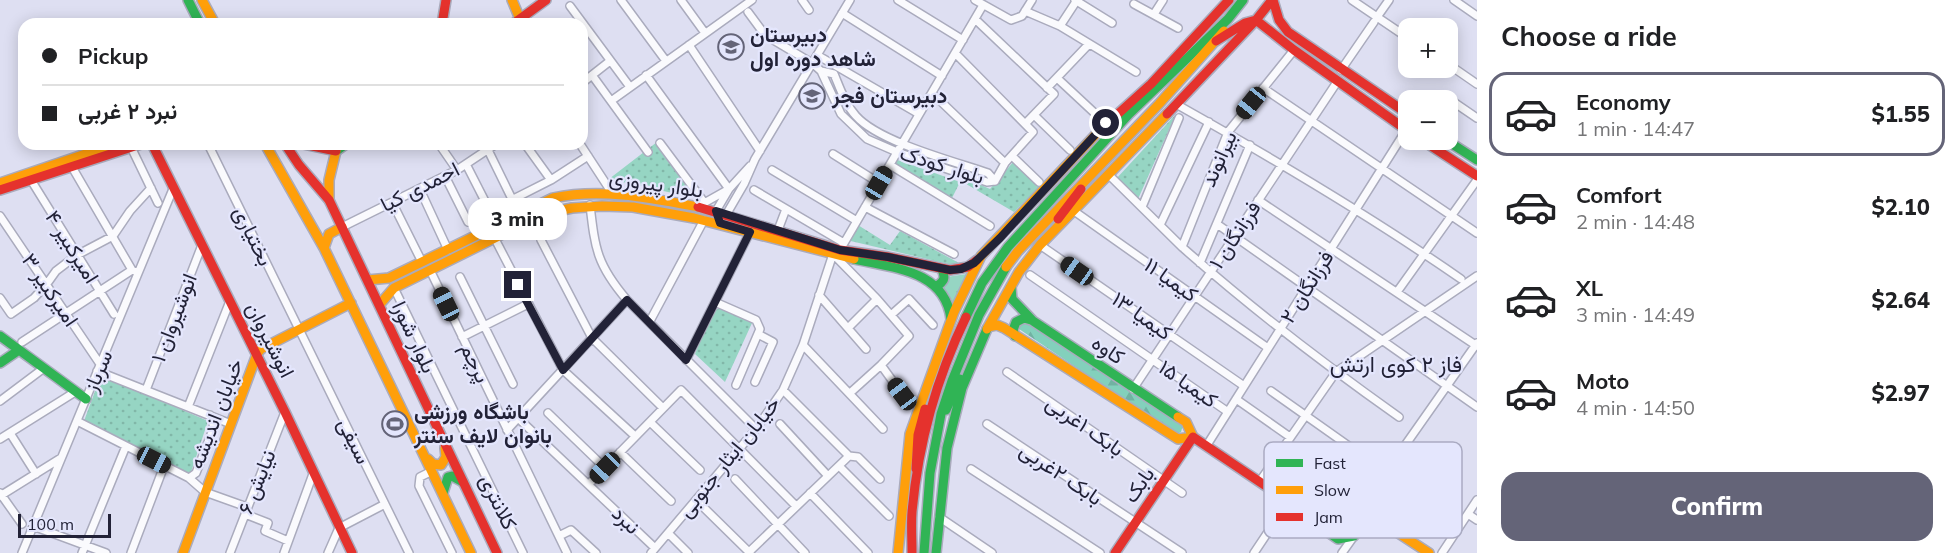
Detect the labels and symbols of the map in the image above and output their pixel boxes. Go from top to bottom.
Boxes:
place label: دبیرستان شاهد دوره اول [750,21,876,72]
school or university icon: دبیرستان شاهد دوره اول [716,32,746,62]
school or university icon: دبیرستان فجر [797,81,827,111]
place label: دبیرستان فجر [831,82,947,109]
car [1233,83,1269,123]
route start [1092,109,1119,136]
street label: بیرانوند [1194,127,1243,191]
street label: بلوار کودک [897,139,988,190]
street label: احمدی کیا [376,155,463,217]
car [862,163,896,203]
street label: بلوار پیروزی [607,164,705,204]
street label: فرزانگان ۱ [1203,196,1267,274]
callout: 3 min [468,198,568,240]
street label: بختیاری [227,201,279,270]
street label: امیرکبیر ۴ [39,205,105,288]
street label: فرزانگان ۲ [1274,245,1339,328]
street label: امیرکبیر ۳ [16,248,85,332]
street label: کیمیا ۱۱ [1140,251,1203,307]
car [1057,253,1097,289]
street label: انوشیروان ۱ [144,270,203,366]
route end [504,271,531,298]
car [430,284,462,324]
street label: کیمیا ۱۳ [1107,285,1178,345]
street label: انوشیروان [240,297,301,382]
street label: بلوار شورا [386,297,443,377]
street label: کاوه [1087,329,1130,370]
street label: پرچم [453,338,497,388]
street label: سرباز [76,346,118,397]
district label: فاز ۲ کوی ارتش [1330,350,1462,378]
street label: کیمیا ۱۵ [1154,354,1223,413]
street label: خیابان اندیشه [182,355,248,472]
car [884,374,920,414]
street label: بابک ۱غربی [1041,389,1130,462]
street label: خیابان ایثار جنوبی [671,391,786,523]
place label: باشگاه ورزشی بانوان لایف سنتر [413,398,552,449]
sports icon: باشگاه ورزشی بانوان لایف سنتر [380,409,410,439]
street label: سیفی [333,413,377,468]
street label: بابک ۲غربی [1015,436,1108,511]
legend [1264,442,1462,538]
car [134,444,174,476]
street label: نیایش ۶ [231,446,281,518]
car [586,449,624,487]
text: Fast [1314,453,1346,473]
street label: بابک [1117,462,1159,507]
street label: کلانتری [474,470,523,534]
text: Slow [1314,480,1351,500]
street label: نبرد [606,500,646,540]
text: Jam [1314,507,1343,527]
scale bar [18,511,111,538]

